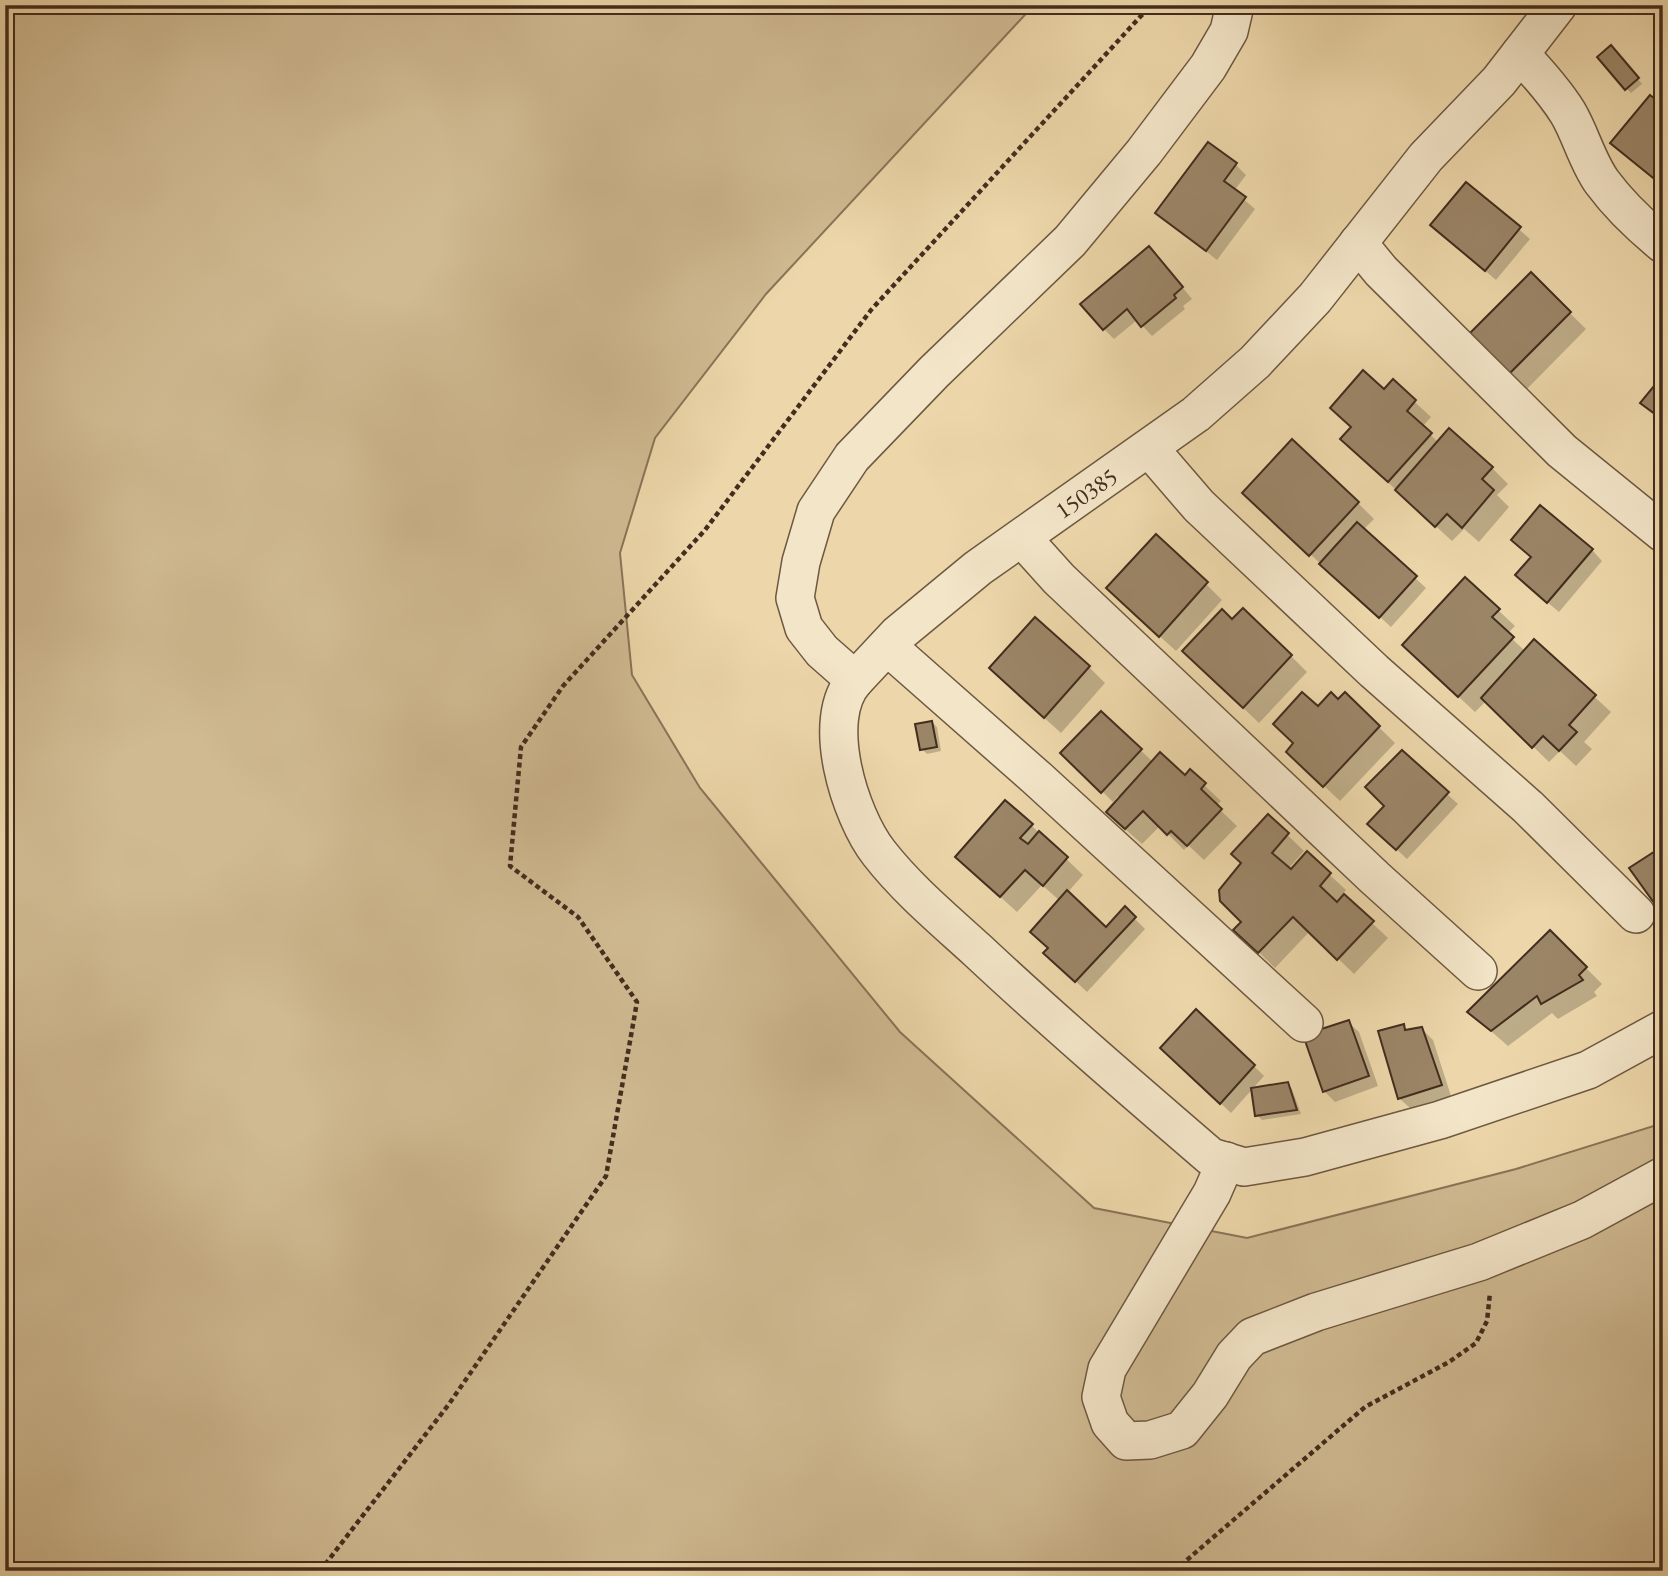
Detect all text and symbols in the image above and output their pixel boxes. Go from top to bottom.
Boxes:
street label: 150385 [1049,460,1123,526]

